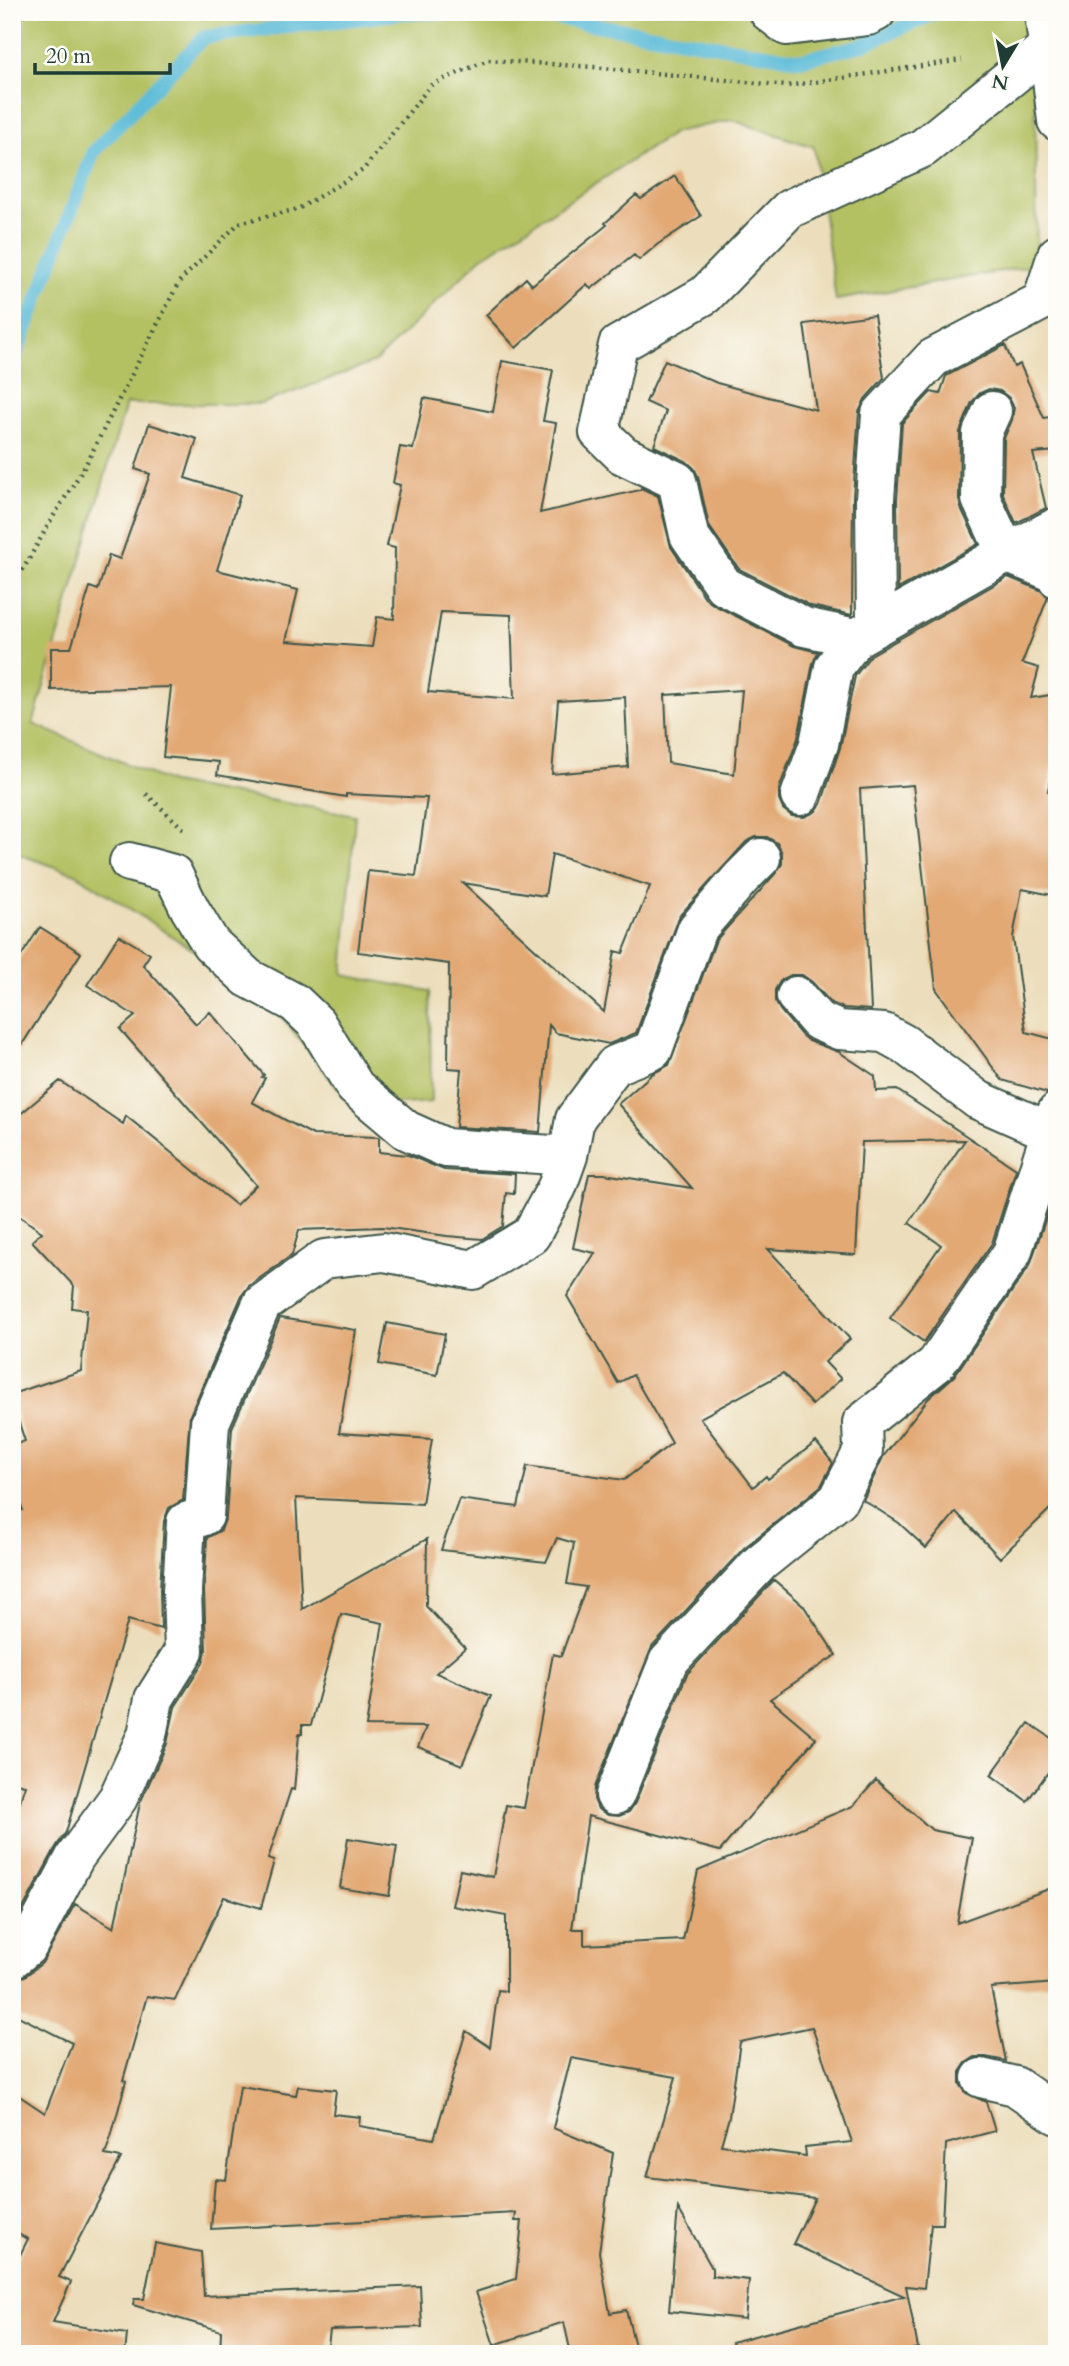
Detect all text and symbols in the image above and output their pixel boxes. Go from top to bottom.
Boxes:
scale bar [35,32,170,76]
north arrow [968,32,1038,102]
text: 20 m [46,42,91,71]
text: N [989,67,1011,96]

